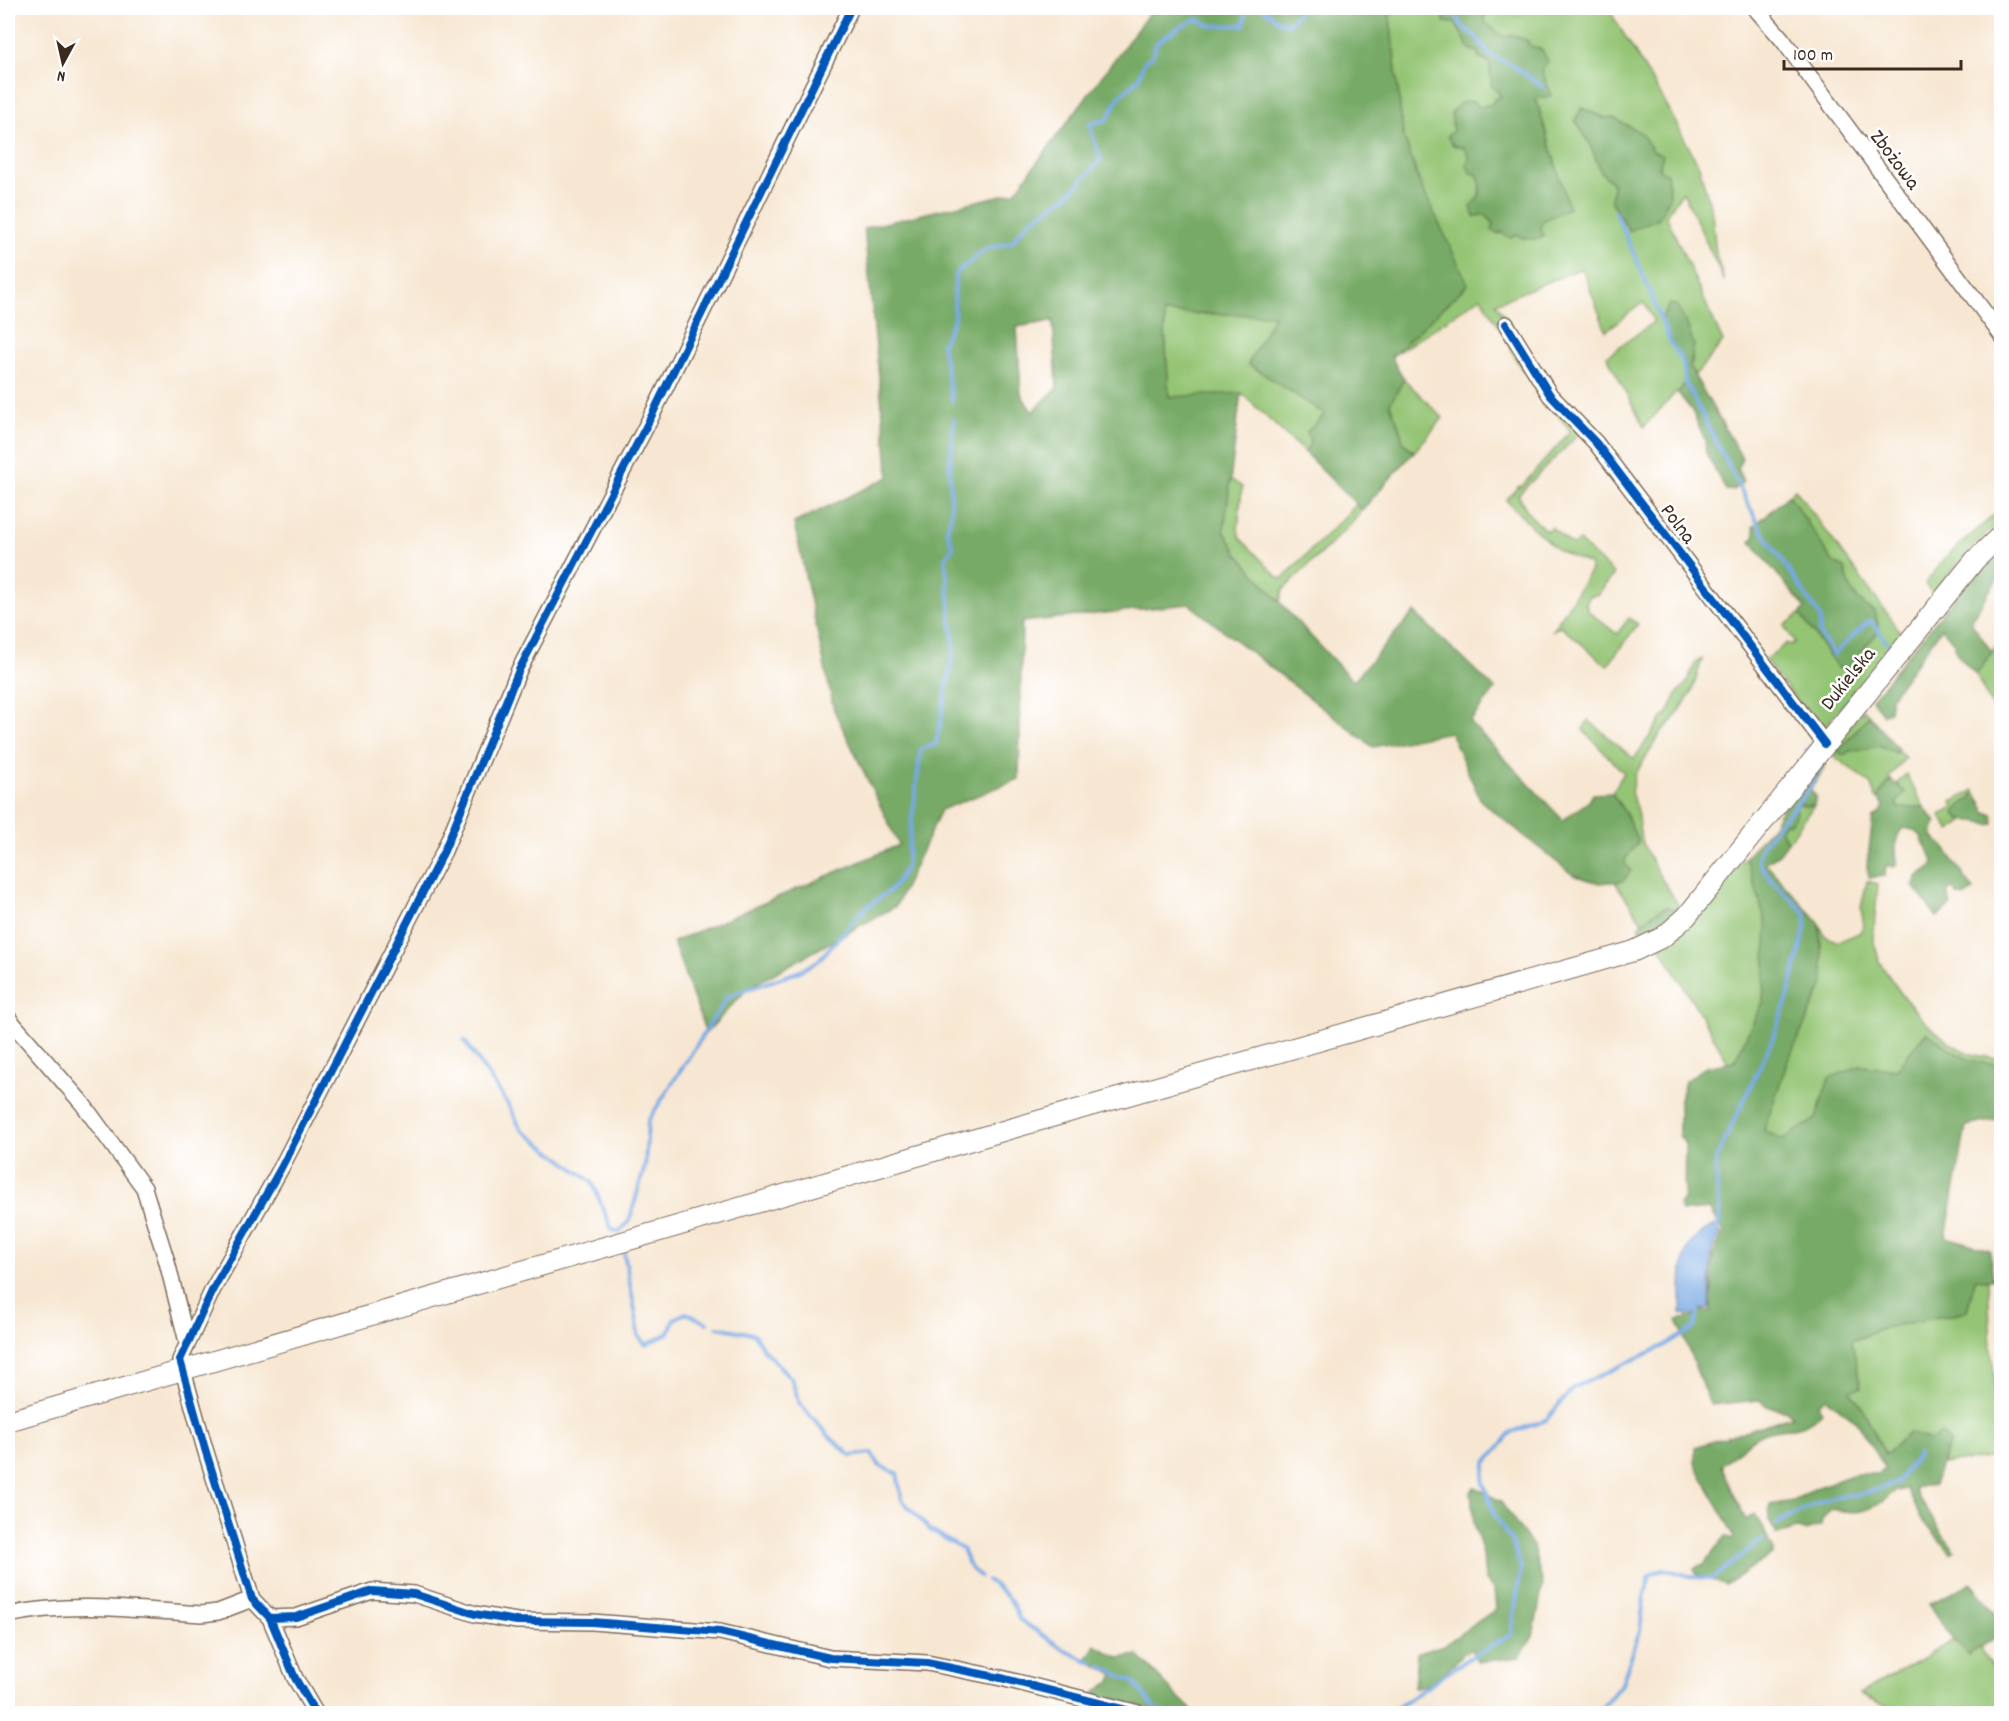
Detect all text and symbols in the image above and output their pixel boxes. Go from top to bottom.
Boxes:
north arrow [33,33,93,93]
scale bar [1784,33,1961,71]
text: 100 m [1793,44,1833,69]
text: N [56,63,67,87]
street label: Zbożowa [1861,124,1927,198]
street label: Polna [1652,498,1702,552]
street label: Dukielska [1814,641,1885,718]

